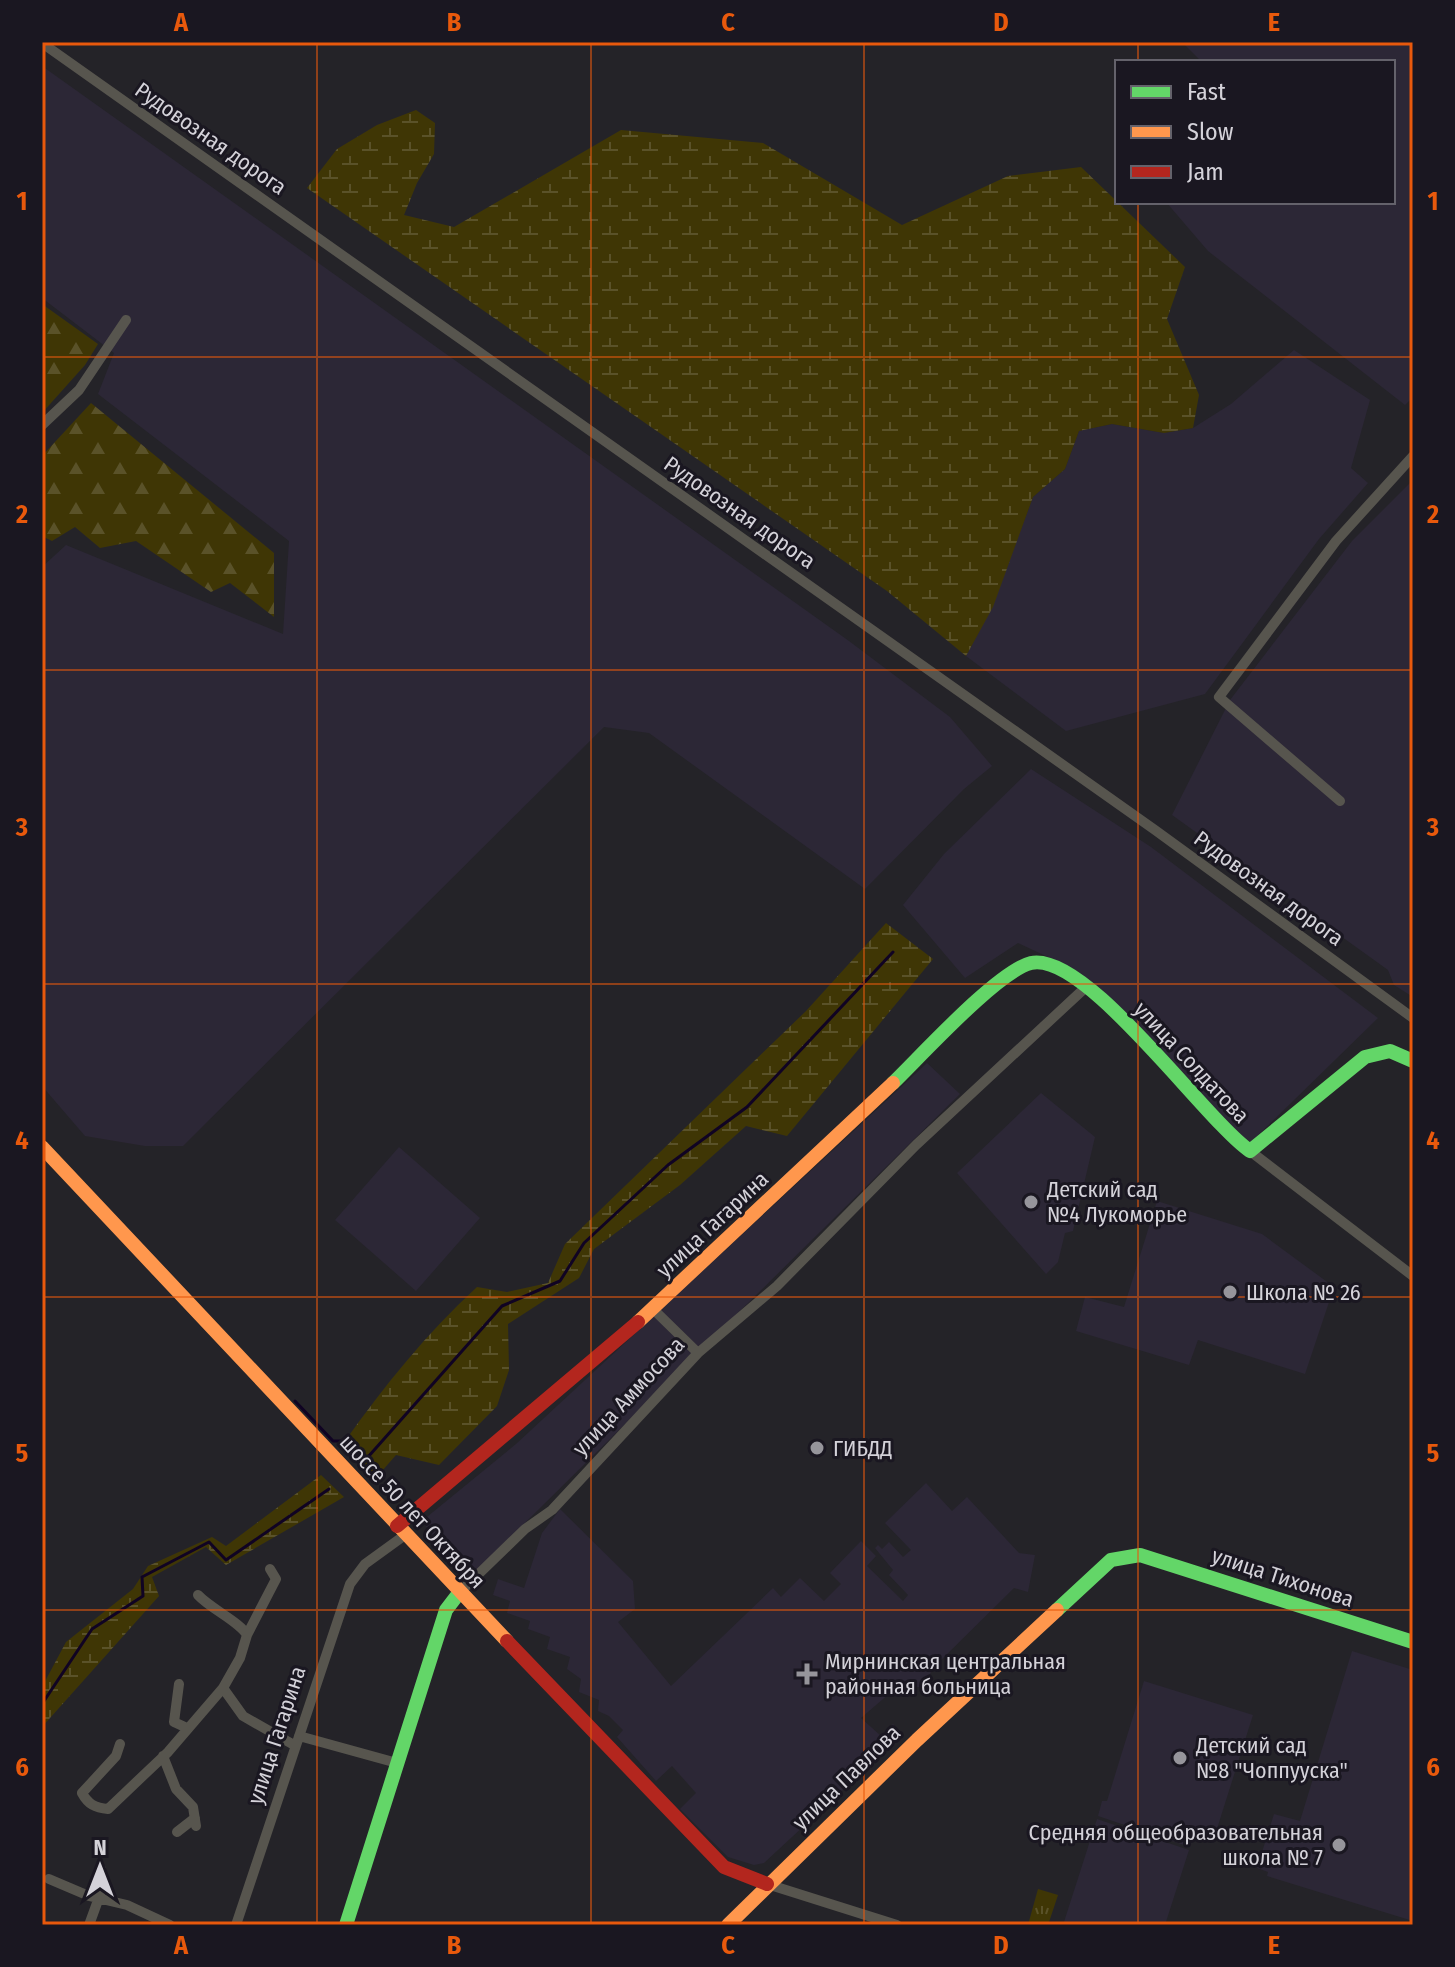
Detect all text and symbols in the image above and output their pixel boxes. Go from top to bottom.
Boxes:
text: A [173,7,189,38]
text: B [447,7,462,38]
text: C [721,7,735,38]
text: D [993,7,1009,38]
text: E [1268,7,1280,38]
legend [1115,60,1395,204]
street label: Рудовозная дорога [130,76,292,201]
text: Fast [1187,78,1226,106]
text: Slow [1187,118,1234,146]
text: Jam [1187,158,1224,186]
text: 1 [17,186,28,217]
text: 1 [1428,186,1439,217]
street label: Рудовозная дорога [659,450,821,575]
text: 2 [15,499,28,530]
text: 2 [1426,499,1439,530]
text: 3 [15,812,28,843]
text: 3 [1426,812,1439,843]
street label: Рудовозная дорога [1189,825,1349,952]
street label: улица Солдатова [1128,996,1255,1129]
text: 4 [15,1125,29,1156]
text: 4 [1426,1125,1440,1156]
street label: улица Гагарина [651,1166,774,1283]
place label: Детский сад №4 Лукоморье [1046,1176,1187,1228]
marker: Детский сад №4 Лукоморье [1022,1193,1040,1211]
place label: Школа № 26 [1246,1279,1361,1306]
marker: Школа № 26 [1221,1283,1239,1301]
street label: улица Аммосова [567,1331,690,1461]
street label: шоссе 50 лет Октября [334,1429,491,1594]
place label: ГИБДД [833,1435,893,1462]
text: 5 [16,1438,29,1469]
text: 5 [1427,1438,1440,1469]
marker: ГИБДД [808,1439,826,1457]
street label: улица Тихонова [1209,1542,1357,1613]
place label: Мирнинская центральная районная больница [825,1648,1066,1700]
street label: улица Гагарина [241,1663,311,1808]
marker: Мирнинская центральная районная больница [796,1663,818,1685]
street label: улица Павлова [787,1719,906,1836]
place label: Детский сад №8 "Чоппууска" [1195,1732,1348,1784]
marker: Детский сад №8 "Чоппууска" [1171,1749,1189,1767]
text: 6 [15,1752,29,1783]
text: 6 [1426,1752,1440,1783]
place label: Cредняя общеобразовательная школа № 7 [1029,1819,1323,1871]
north arrow [60,1827,140,1907]
text: N [93,1834,107,1861]
marker: Cредняя общеобразовательная школа № 7 [1330,1836,1348,1854]
text: A [173,1930,189,1961]
text: B [447,1930,462,1961]
text: C [721,1930,735,1961]
text: D [993,1930,1009,1961]
text: E [1268,1930,1280,1961]

